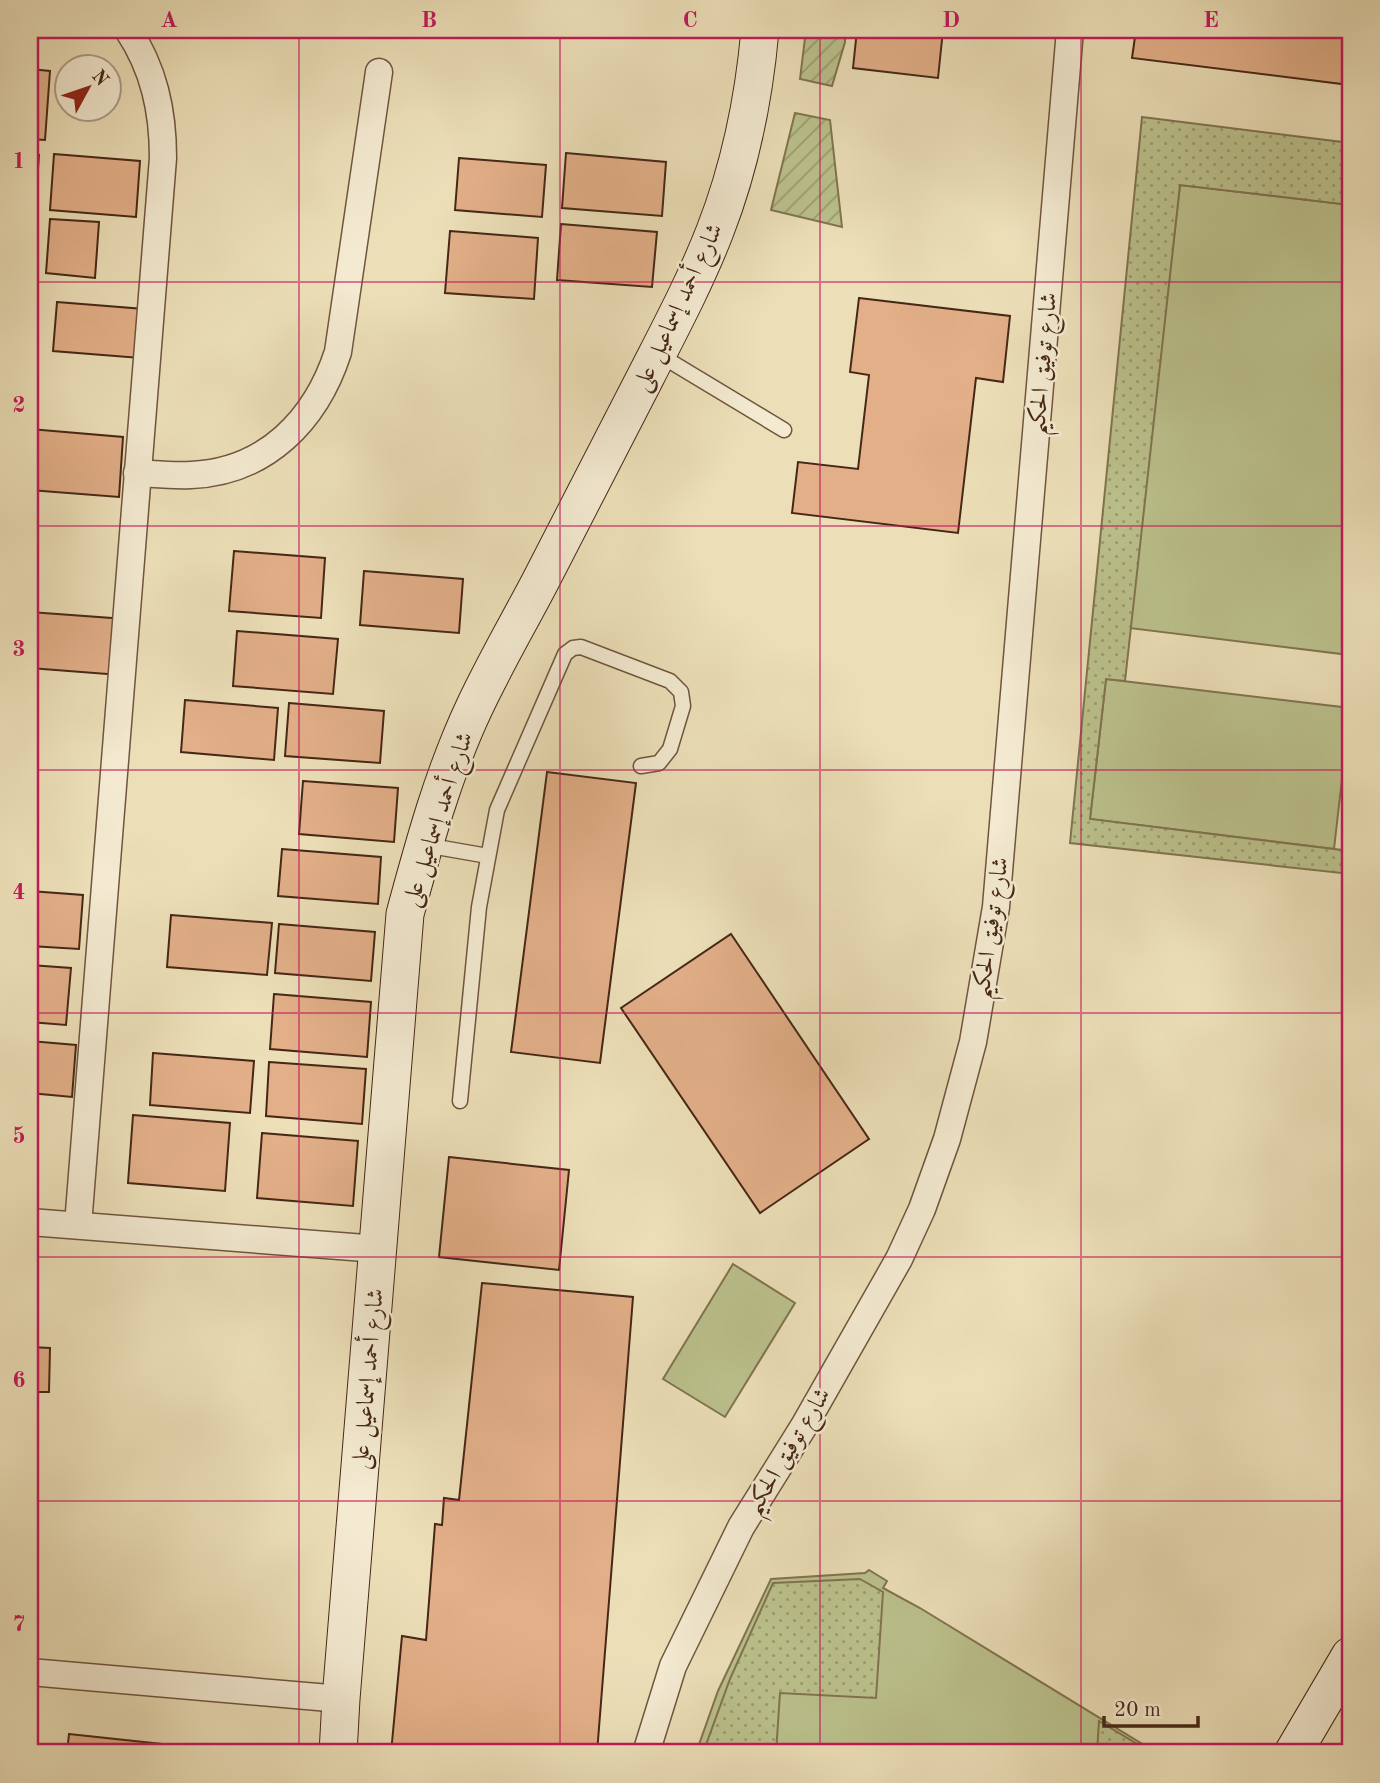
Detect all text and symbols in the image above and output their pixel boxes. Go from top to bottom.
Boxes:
text: A [160,9,178,32]
text: B [421,9,437,32]
text: C [682,9,698,32]
text: D [942,9,960,32]
text: E [1203,9,1219,32]
north arrow [52,52,122,122]
text: N [87,67,111,91]
text: 1 [12,150,26,173]
street label: شارع أحمد إسماعيل على [623,217,734,398]
street label: شارع توفيق الحكيم [1024,292,1072,437]
text: 2 [12,394,26,417]
text: 3 [12,638,26,661]
street label: شارع أحمد إسماعيل على [393,727,484,912]
street label: شارع توفيق الحكيم [968,855,1024,1002]
text: 4 [12,881,26,904]
text: 5 [12,1125,26,1148]
street label: شارع أحمد إسماعيل على [342,1287,395,1471]
text: 6 [12,1369,26,1392]
street label: شارع توفيق الحكيم [740,1383,844,1525]
text: 7 [12,1613,26,1636]
scale bar [1104,1685,1198,1729]
text: 20 m [1114,1700,1161,1721]

